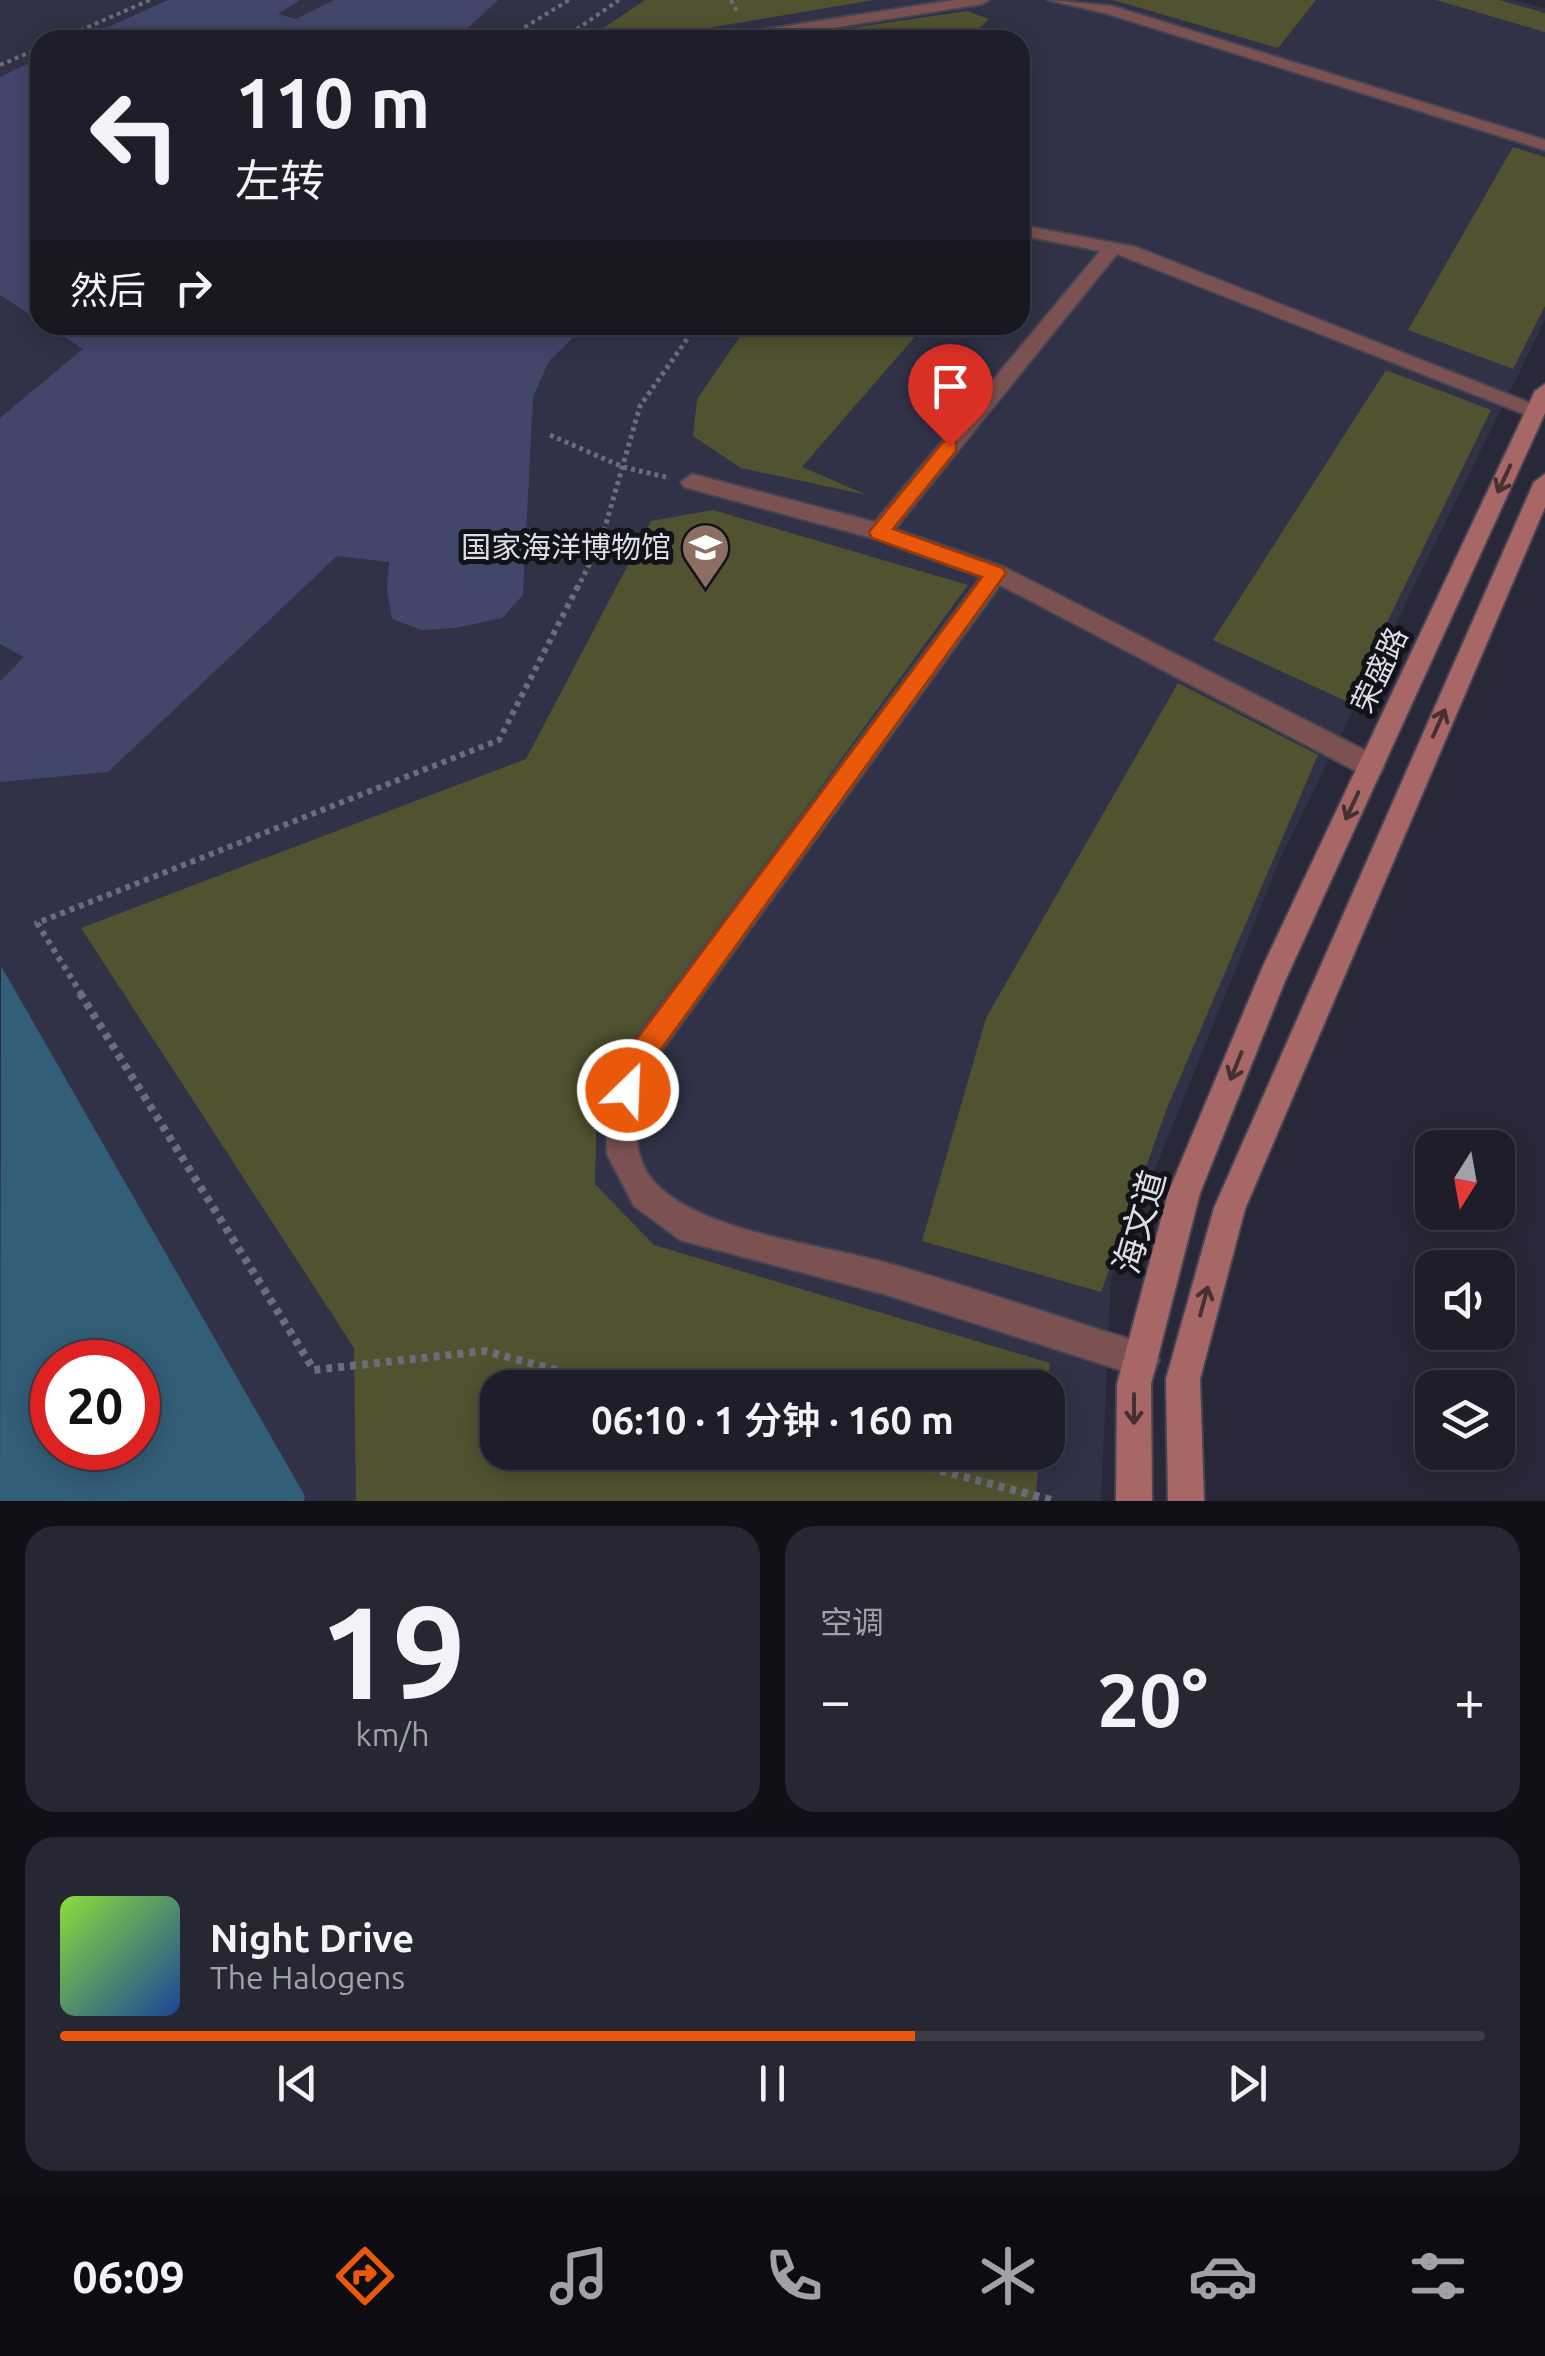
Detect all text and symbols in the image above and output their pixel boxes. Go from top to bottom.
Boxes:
text: 110 m [235,63,430,141]
icon: left [70,70,200,200]
text: 左转 [235,155,325,206]
icon: right [166,260,221,315]
text: 然后 [70,269,146,311]
pin [908,344,993,447]
icon: arrive [923,359,978,414]
one-way arrow [1494,463,1512,494]
school or university icon: 国家海洋博物馆 [680,522,732,590]
place label: 国家海洋博物馆 [461,530,671,564]
street label: 荣盛路 [1345,622,1414,718]
one-way arrow [1431,708,1449,739]
one-way arrow [1342,790,1361,820]
position arrow [576,1038,680,1142]
one-way arrow [1226,1050,1244,1081]
north arrow [1415,1130,1515,1230]
map controls [1415,1130,1515,1470]
street label: 海文道 [1105,1166,1173,1278]
button: sound [1415,1250,1515,1350]
one-way arrow [1196,1286,1214,1317]
speed limit sign: 20 [30,1340,160,1470]
button: layers [1415,1370,1515,1470]
one-way arrow [1124,1392,1144,1425]
text: 06:10 · 1 分钟 · 160 m [591,1399,954,1441]
text: 19 [319,1578,466,1724]
text: 空调 [820,1604,884,1640]
text: 20° [1097,1657,1208,1741]
text: − [820,1669,851,1730]
text: + [1454,1669,1485,1730]
text: km/h [356,1716,429,1752]
text: Night Drive [210,1917,414,1959]
text: The Halogens [210,1959,405,1995]
icon: previous [270,2056,325,2111]
icon: pause [745,2056,800,2111]
icon: next [1220,2056,1275,2111]
icon: directions [330,2241,400,2311]
icon: music [544,2241,614,2311]
icon: phone [759,2241,829,2311]
icon: climate [973,2241,1043,2311]
icon: car [1188,2241,1258,2311]
icon: filters [1403,2241,1473,2311]
text: 06:09 [72,2251,185,2302]

